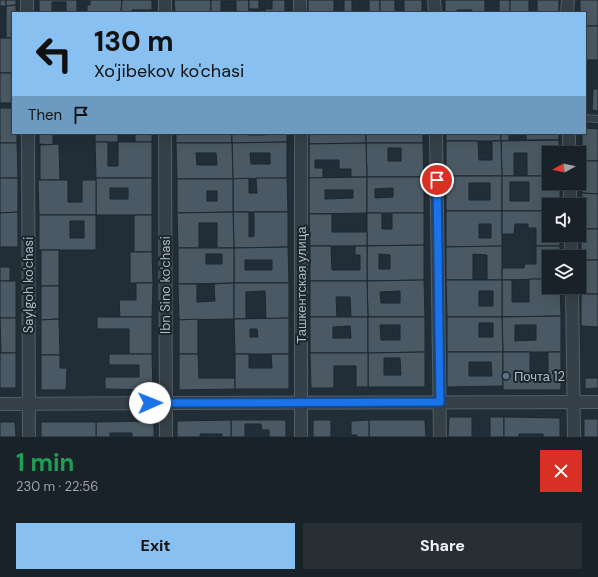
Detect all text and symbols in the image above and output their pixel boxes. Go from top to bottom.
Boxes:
text: 130 m [94,23,174,60]
icon: left [28,28,80,80]
text: Xo'jibekov ko'chasi [94,59,244,83]
icon: arrive [70,104,92,126]
text: Then [28,105,62,125]
north arrow [542,146,586,190]
map controls [542,146,586,294]
pin [420,163,454,197]
icon: arrive [426,169,448,191]
button: sound [542,198,586,242]
street label: Ташкентская улица [293,226,310,344]
street label: Ibn Sino ko'chasi [157,236,174,334]
street label: Saylgoh ko'chasi [20,237,37,333]
button: layers [542,250,586,294]
place label: Почта 12 [514,368,565,385]
marker: Почта 12 [501,371,511,381]
position arrow [129,382,171,424]
text: 1 min [16,447,74,478]
button: close [540,450,582,492]
text: 230 m · 22:56 [16,478,98,495]
button: Exit [16,523,295,569]
button: Share [303,523,582,569]

